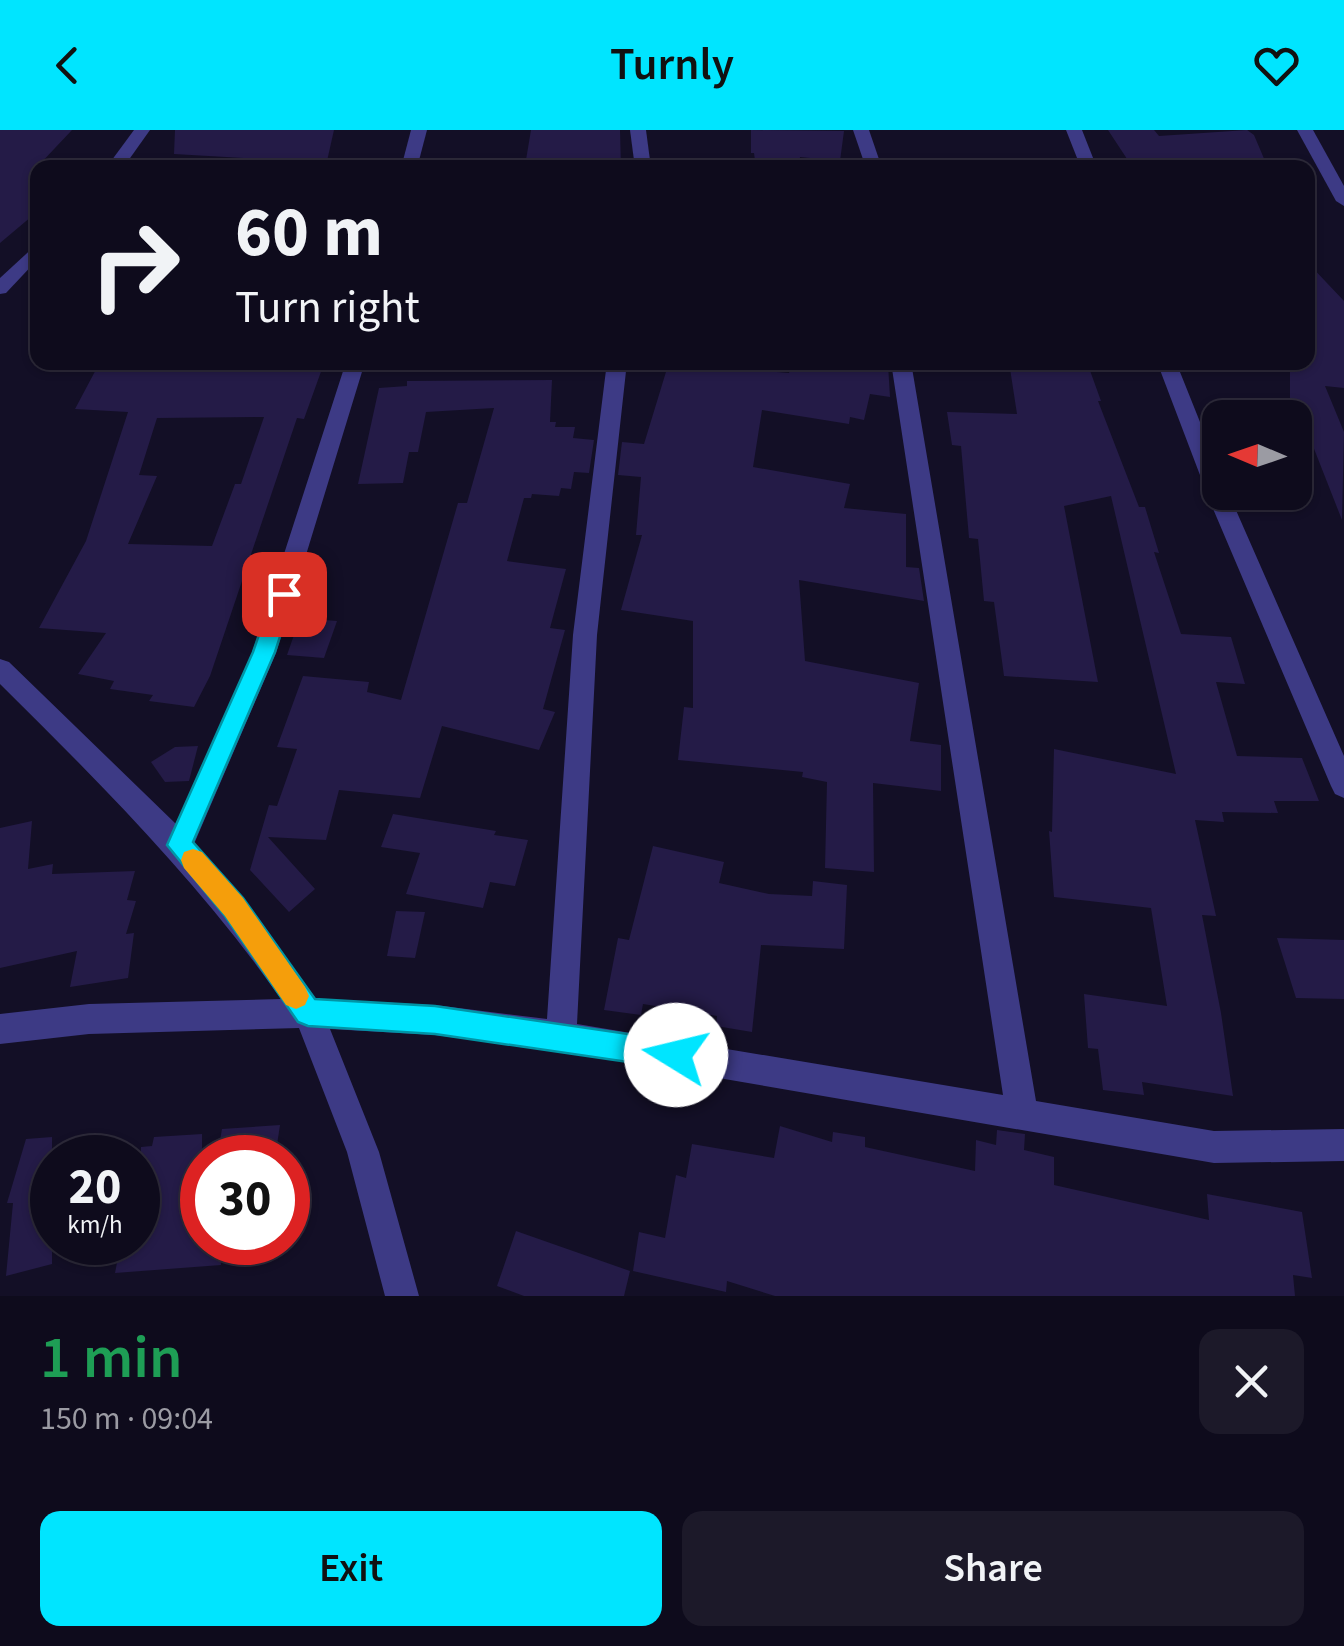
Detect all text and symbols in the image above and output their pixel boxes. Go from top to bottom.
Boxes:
text: Turnly [610,33,734,97]
icon: back [40,38,95,93]
icon: heart [1249,38,1304,93]
text: 60 m [235,183,383,283]
icon: right [70,200,200,330]
text: Turn right [235,276,420,340]
north arrow [1202,400,1312,510]
map controls [1202,400,1312,510]
pin [242,552,327,637]
icon: arrive [257,567,312,622]
position arrow [624,1003,728,1107]
speed limit sign: 30 [180,1135,310,1265]
text: 20 [69,1152,121,1223]
text: km/h [67,1207,123,1243]
text: 1 min [40,1316,183,1401]
button: close [1199,1329,1304,1434]
text: 150 m · 09:04 [40,1396,213,1442]
button: Exit [40,1511,662,1626]
button: Share [682,1511,1304,1626]

